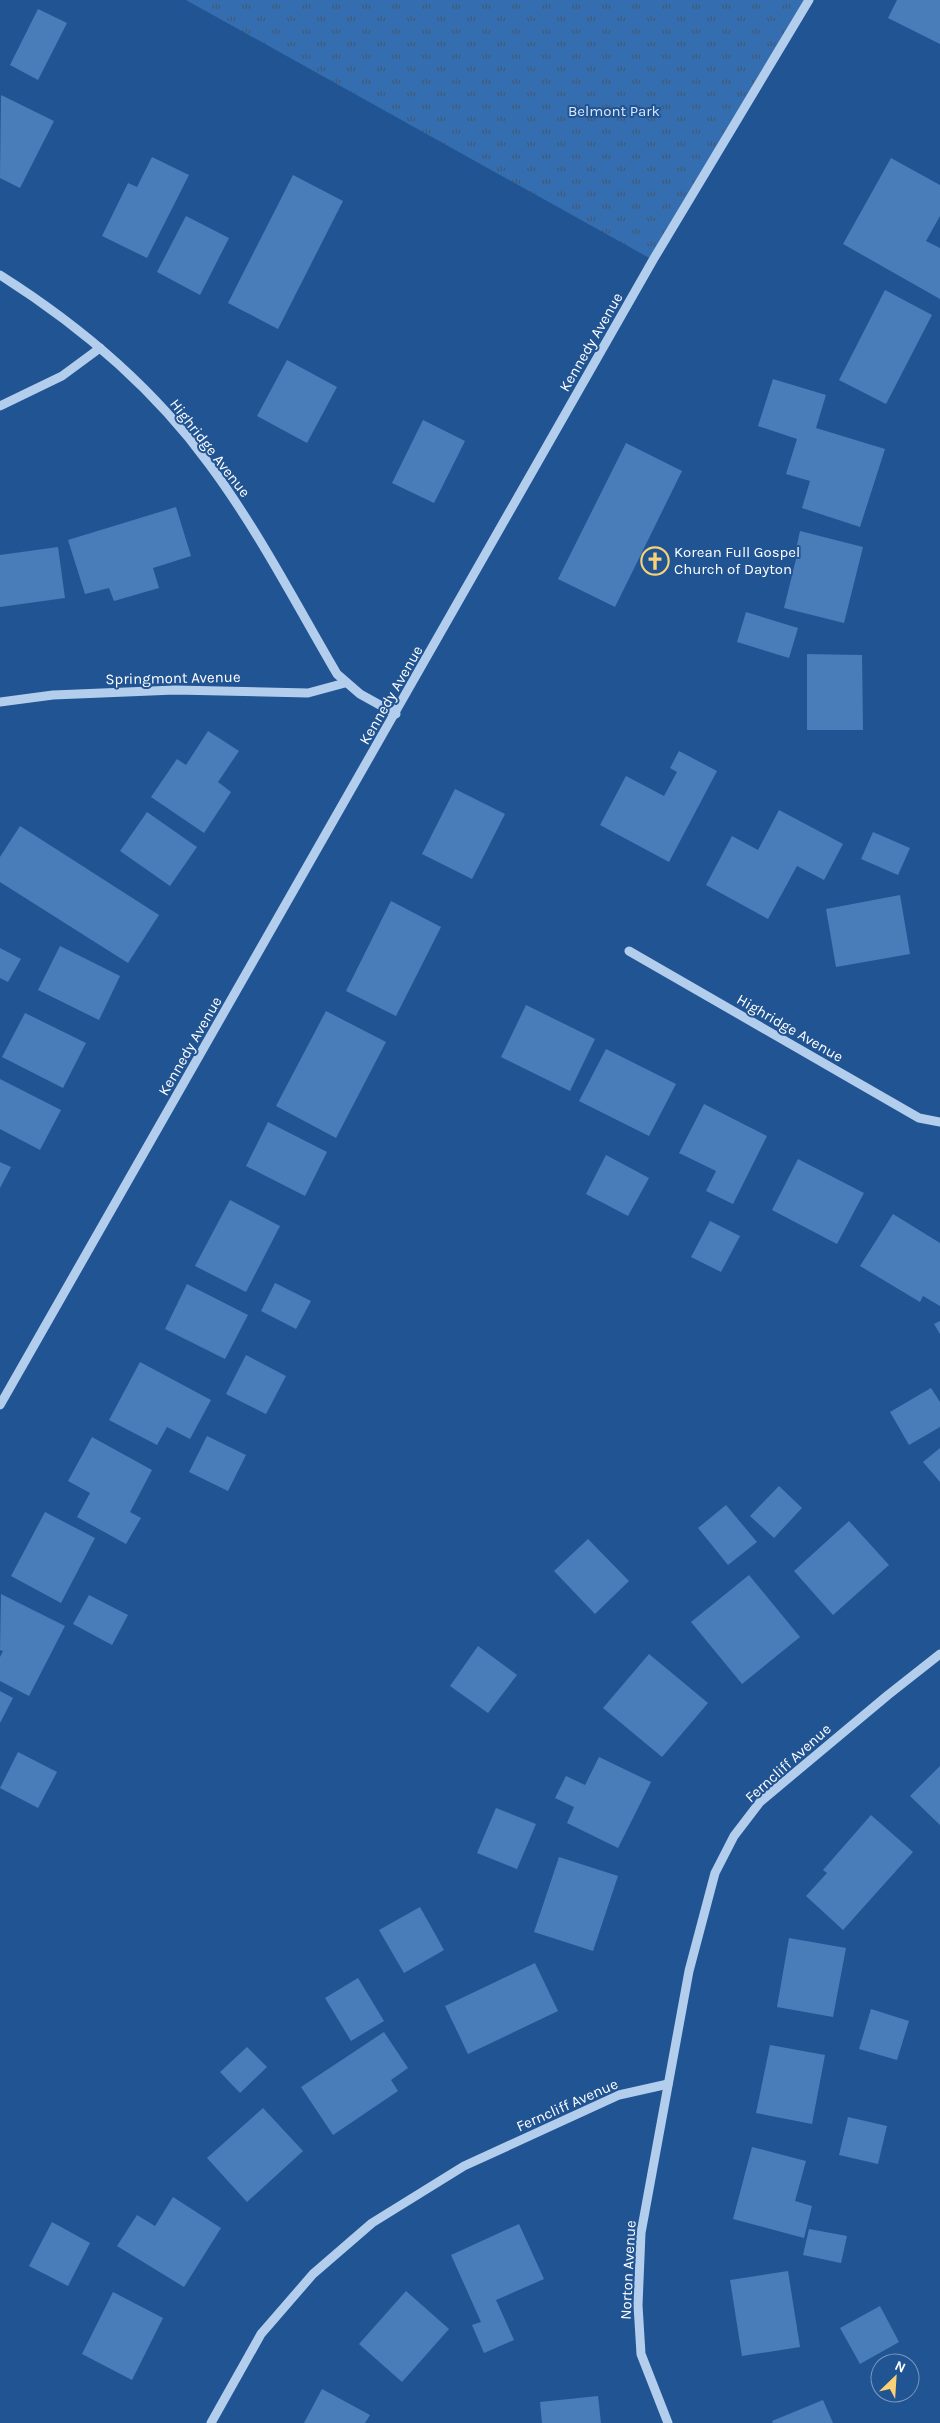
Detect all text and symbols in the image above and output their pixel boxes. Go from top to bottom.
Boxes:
park label: Belmont Park [568,102,660,120]
street label: Kennedy Avenue [555,289,627,395]
street label: Highridge Avenue [166,395,254,501]
place label: Korean Full Gospel Church of Dayton [674,543,800,578]
church icon: Korean Full Gospel Church of Dayton [640,546,670,576]
street label: Kennedy Avenue [355,642,427,748]
street label: Springmont Avenue [105,668,241,688]
street label: Highridge Avenue [734,990,846,1066]
street label: Kennedy Avenue [154,993,226,1099]
street label: Ferncliff Avenue [741,1720,835,1806]
street label: Ferncliff Avenue [513,2075,621,2135]
street label: Norton Avenue [616,2220,640,2320]
north arrow [870,2353,920,2403]
text: N [892,2357,908,2376]

